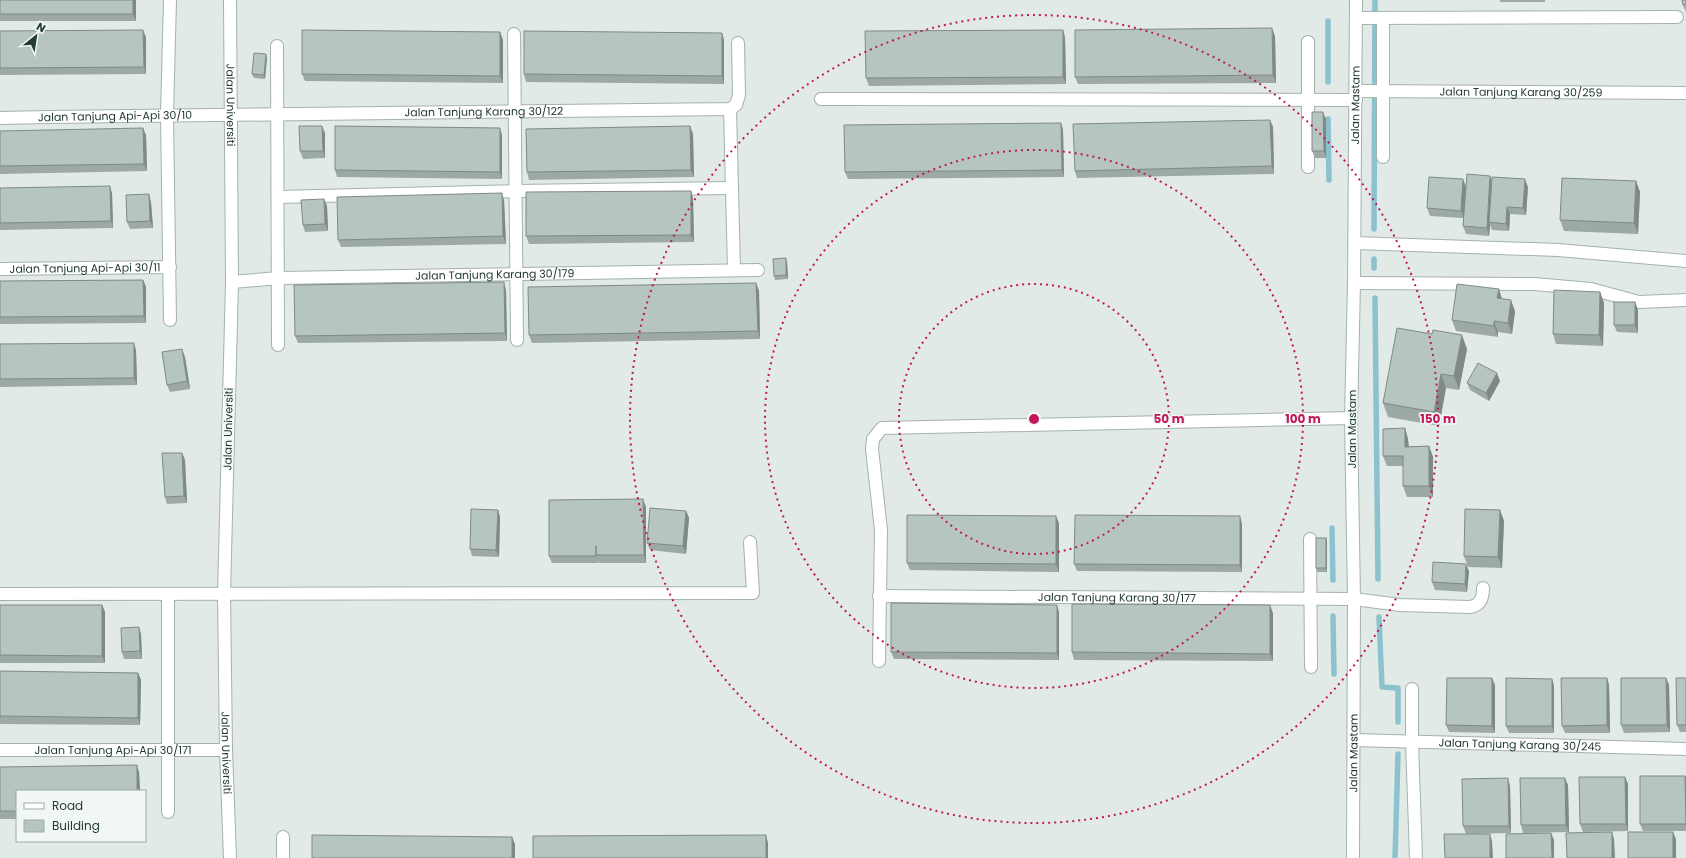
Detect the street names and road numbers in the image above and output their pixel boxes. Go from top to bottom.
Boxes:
street label: Jalan Universiti [222,63,239,147]
street label: Jalan Mastam [1347,66,1364,145]
street label: Jalan Tanjung Karang 30/259 [1439,84,1603,100]
street label: Jalan Tanjung Karang 30/122 [404,103,563,120]
street label: Jalan Tanjung Api-Api 30/10 [38,107,192,125]
street label: Jalan Tanjung Api-Api 30/11 [9,259,161,277]
street label: Jalan Tanjung Karang 30/179 [415,265,575,284]
street label: Jalan Universiti [219,387,237,471]
street label: Jalan Mastam [1344,390,1360,468]
street label: Jalan Tanjung Karang 30/177 [1038,589,1196,606]
street label: Jalan Universiti [218,711,236,795]
street label: Jalan Mastam [1345,714,1362,792]
street label: Jalan Tanjung Karang 30/245 [1438,734,1602,755]
street label: Jalan Tanjung Api-Api 30/171 [35,742,191,758]

